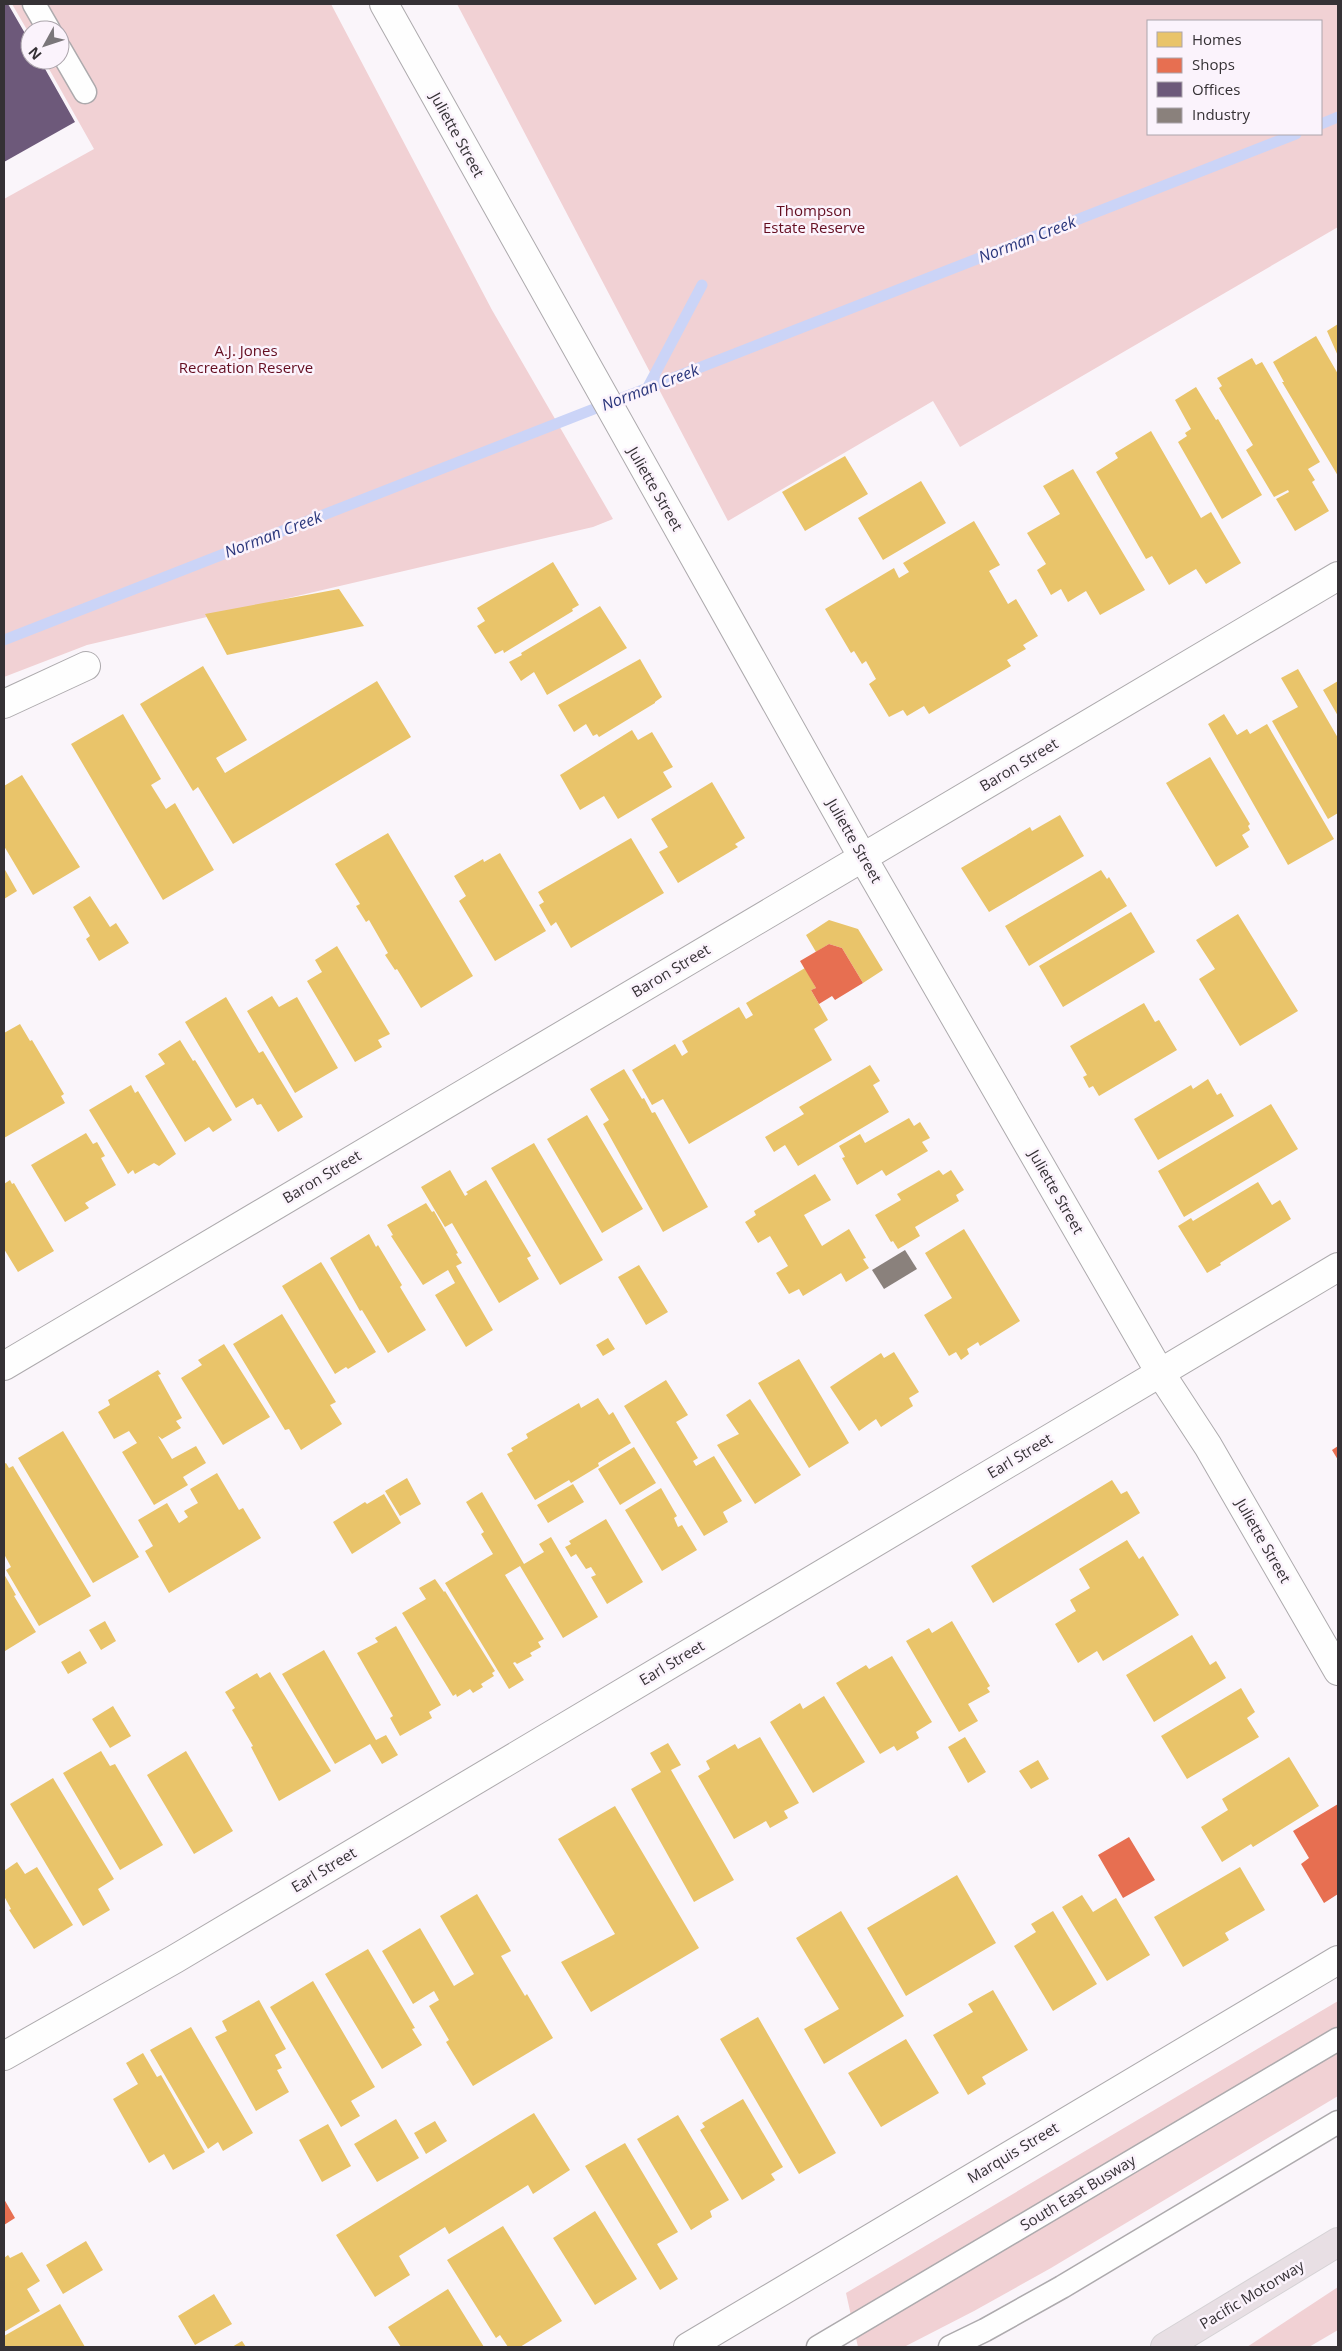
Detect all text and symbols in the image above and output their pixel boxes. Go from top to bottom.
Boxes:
north arrow [20,20,70,70]
legend [1147,20,1322,135]
text: Homes [1192,29,1242,49]
text: N [24,43,46,64]
text: Shops [1192,54,1235,74]
text: Offices [1192,79,1240,99]
street label: Juliette Street [425,87,489,181]
text: Industry [1192,104,1250,124]
park label: Thompson Estate Reserve [763,200,865,237]
water label: Norman Creek [975,210,1080,268]
park label: A.J. Jones Recreation Reserve [179,340,313,377]
water label: Norman Creek [598,358,703,416]
street label: Juliette Street [623,441,688,534]
water label: Norman Creek [221,505,326,563]
street label: Baron Street [976,733,1061,795]
street label: Juliette Street [822,793,887,886]
street label: Baron Street [628,939,713,1001]
street label: Juliette Street [1024,1144,1089,1237]
street label: Baron Street [279,1145,364,1207]
street label: Earl Street [983,1428,1056,1482]
street label: Juliette Street [1231,1493,1296,1586]
street label: Earl Street [635,1635,708,1689]
street label: Earl Street [287,1842,360,1896]
street label: Marquis Street [963,2117,1062,2187]
street label: South East Busway [1016,2149,1139,2235]
street label: Pacific Motorway [1195,2255,1308,2333]

